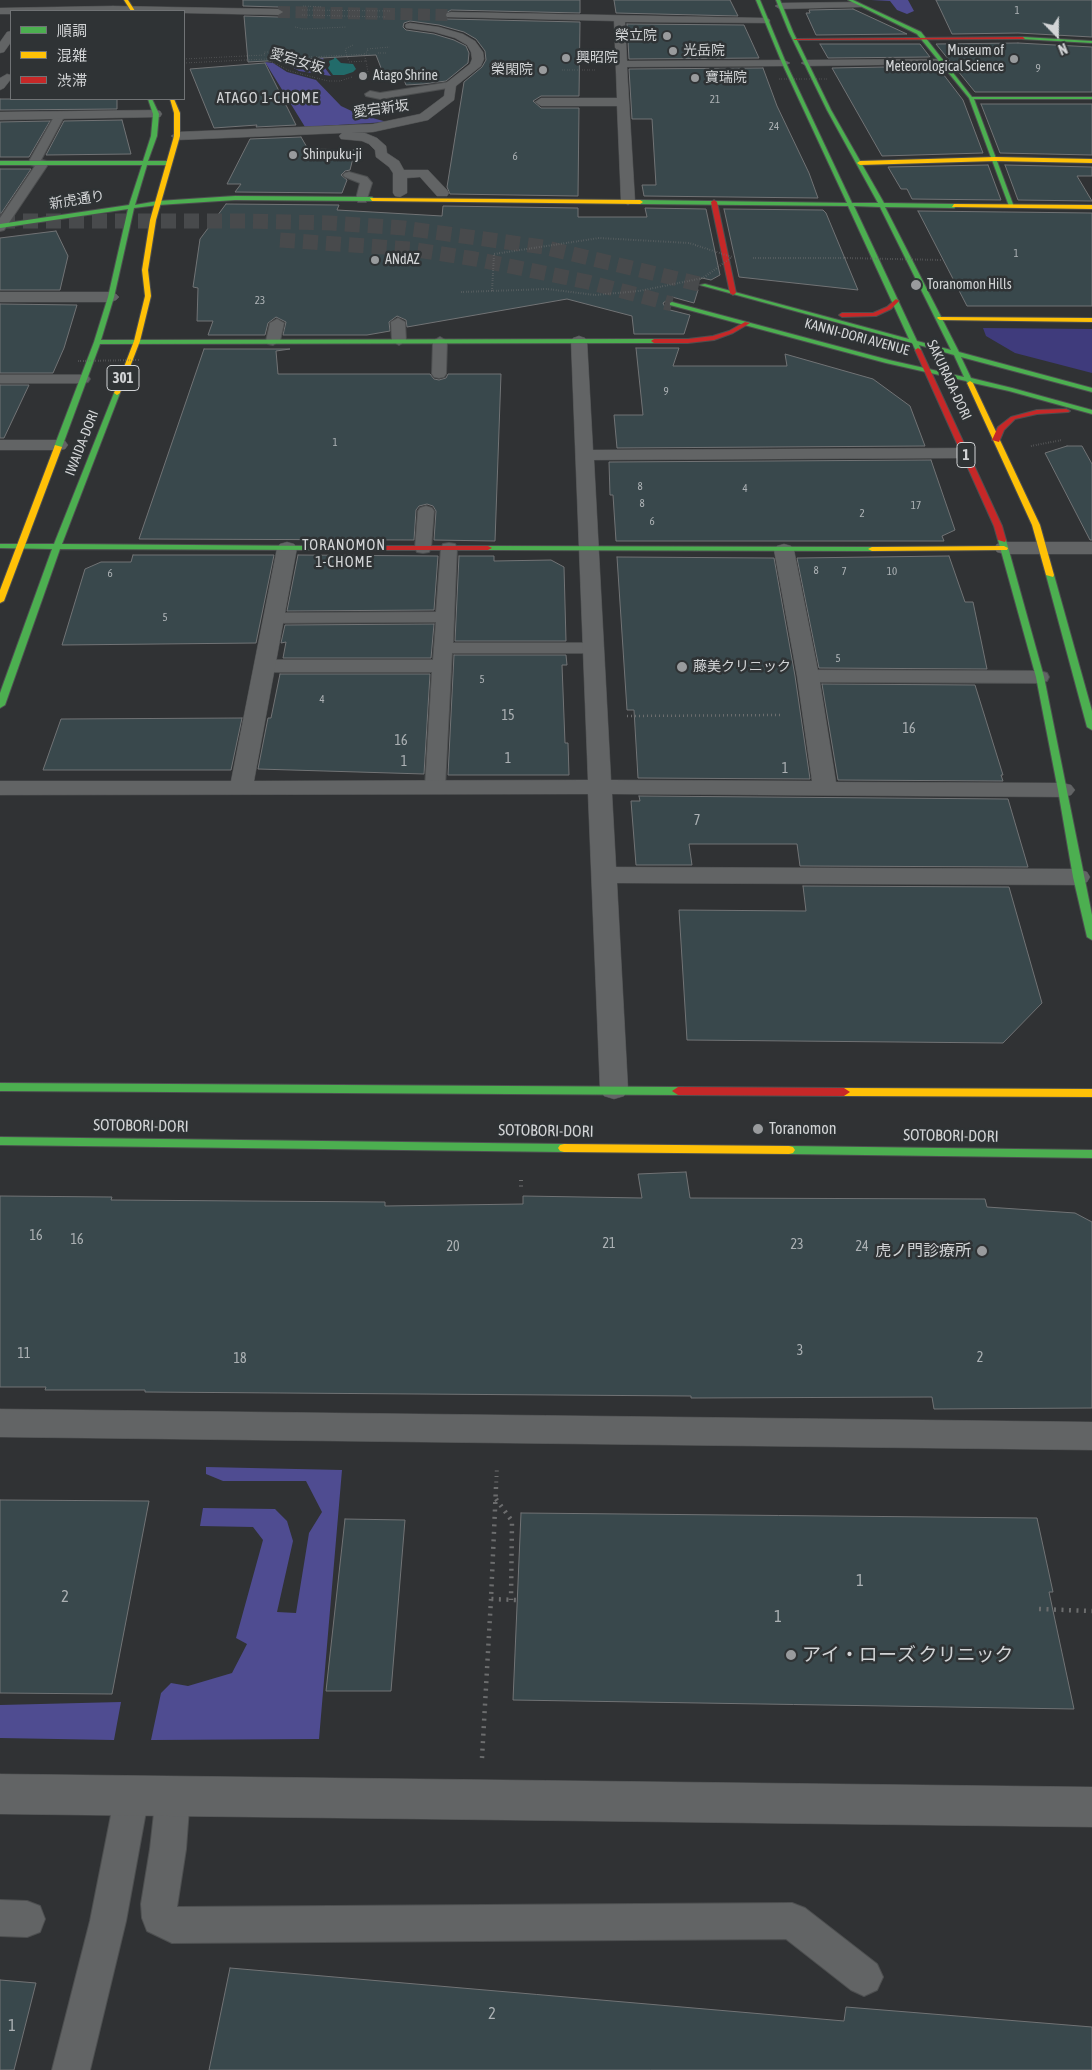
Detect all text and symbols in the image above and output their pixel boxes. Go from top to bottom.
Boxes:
house number: 1 [1014,4,1020,18]
legend [10,10,185,100]
north arrow [1032,10,1082,60]
text: 順調 [57,22,87,39]
place label: 榮立院 [615,28,657,44]
marker: 榮立院 [661,30,673,42]
text: N [1056,40,1069,58]
place label: 光岳院 [683,43,725,59]
place label: Museum of Meteorological Science [885,43,1004,75]
street label: 愛宕女坂 [268,45,326,77]
marker: 光岳院 [667,45,679,57]
text: 混雑 [57,47,87,64]
place label: 興昭院 [576,50,618,66]
marker: 興昭院 [560,52,572,64]
marker: Museum of Meteorological Science [1008,53,1020,65]
place label: 榮閑院 [491,62,533,78]
house number: 9 [1035,62,1041,76]
marker: 榮閑院 [537,64,549,76]
place label: Atago Shrine [373,68,438,84]
marker: Atago Shrine [357,70,369,82]
place label: 寶瑞院 [705,70,747,86]
text: 渋滞 [57,72,87,89]
marker: 寶瑞院 [689,72,701,84]
district label: ATAGO 1-CHOME [215,89,321,107]
house number: 21 [710,93,720,107]
street label: 愛宕新坂 [352,97,410,121]
house number: 24 [769,120,779,134]
place label: Shinpuku-ji [303,147,362,163]
marker: Shinpuku-ji [287,149,299,161]
house number: 6 [512,150,518,164]
street label: 新虎通り [48,187,106,213]
house number: 1 [1013,247,1019,261]
place label: ANdAZ [385,252,420,268]
marker: ANdAZ [369,254,381,266]
place label: Toranomon Hills [927,277,1012,293]
marker: Toranomon Hills [909,278,923,292]
house number: 23 [255,294,265,308]
street label: KANNI-DORI AVENUE [803,315,911,359]
street label: SAKURADA-DORI [923,337,975,423]
road number: 301 [107,366,139,390]
house number: 9 [663,385,669,399]
street label: IWAIDA-DORI [62,408,102,478]
house number: 1 [332,436,338,450]
road number: 1 [957,442,975,468]
house number: 8 [637,480,643,494]
house number: 4 [742,482,748,496]
house number: 8 [639,497,645,511]
house number: 17 [911,499,921,513]
house number: 2 [859,507,865,521]
house number: 6 [649,515,655,529]
district label: TORANOMON 1-CHOME [301,536,387,571]
house number: 8 [813,564,819,578]
house number: 7 [841,565,847,579]
house number: 10 [887,565,897,579]
house number: 6 [107,567,113,581]
house number: 5 [162,611,168,625]
house number: 5 [835,652,841,666]
place label: 藤美クリニック [693,659,791,675]
marker: 藤美クリニック [675,660,689,674]
house number: 5 [479,673,485,687]
house number: 4 [319,693,325,707]
house number: 15 [501,708,515,724]
house number: 16 [902,721,916,737]
house number: 16 [394,733,408,749]
house number: 1 [505,751,511,767]
house number: 1 [401,754,407,770]
house number: 1 [782,761,788,777]
house number: 7 [694,813,700,829]
street label: SOTOBORI-DORI [93,1116,189,1136]
place label: Toranomon [769,1119,837,1139]
street label: SOTOBORI-DORI [498,1121,594,1141]
marker: Toranomon [751,1122,765,1136]
street label: SOTOBORI-DORI [903,1126,999,1146]
house number: 16 [29,1228,43,1244]
house number: 16 [70,1232,84,1248]
house number: 21 [602,1236,616,1252]
house number: 23 [790,1237,804,1253]
house number: 20 [446,1239,460,1255]
house number: 24 [855,1239,869,1255]
place label: 虎ノ門診療所 [875,1241,971,1261]
marker: 虎ノ門診療所 [975,1244,989,1258]
house number: 3 [797,1343,803,1359]
house number: 11 [17,1346,31,1362]
house number: 2 [977,1350,983,1366]
house number: 18 [233,1351,247,1367]
house number: 1 [856,1571,864,1591]
house number: 2 [61,1587,69,1607]
house number: 1 [774,1607,782,1627]
place label: アイ・ローズ クリニック [802,1644,1014,1666]
marker: アイ・ローズ クリニック [784,1648,798,1662]
house number: 2 [488,2004,496,2024]
house number: 1 [8,2016,16,2036]

